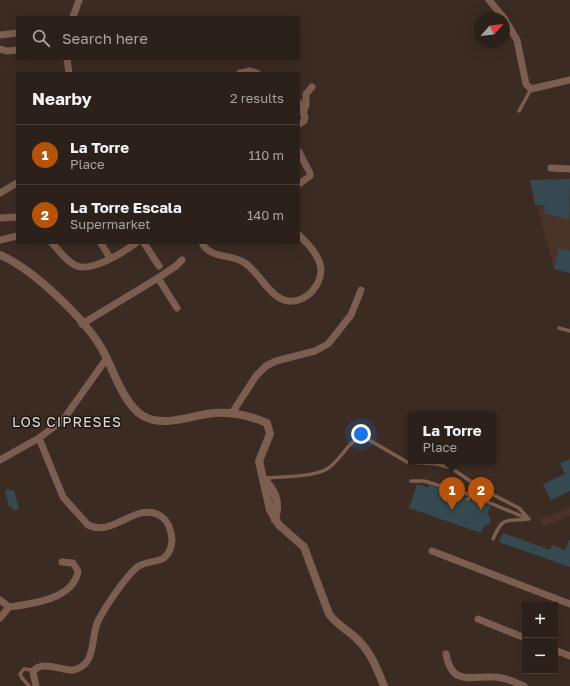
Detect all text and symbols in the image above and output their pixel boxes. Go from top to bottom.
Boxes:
north arrow [474,12,510,48]
search box [16,16,300,60]
icon: search [30,27,52,49]
text: Search here [62,29,148,47]
text: Nearby [32,88,92,109]
text: 2 results [230,90,284,106]
text: La Torre [70,138,129,156]
text: 1 [42,147,48,163]
text: 110 m [249,147,284,163]
text: Place [70,156,105,172]
text: La Torre Escala [70,198,182,216]
text: 2 [41,207,49,223]
text: 140 m [247,207,284,223]
text: Supermarket [70,216,151,232]
popup [408,412,496,464]
district label: LOS CIPRESES [12,413,122,430]
text: La Torre [422,421,482,439]
your location [351,424,371,444]
text: Place [422,439,457,455]
pin: 1 [439,477,465,510]
pin: 2 [468,477,494,510]
map controls [522,602,558,674]
button: + [522,602,558,638]
button: − [522,638,558,674]

